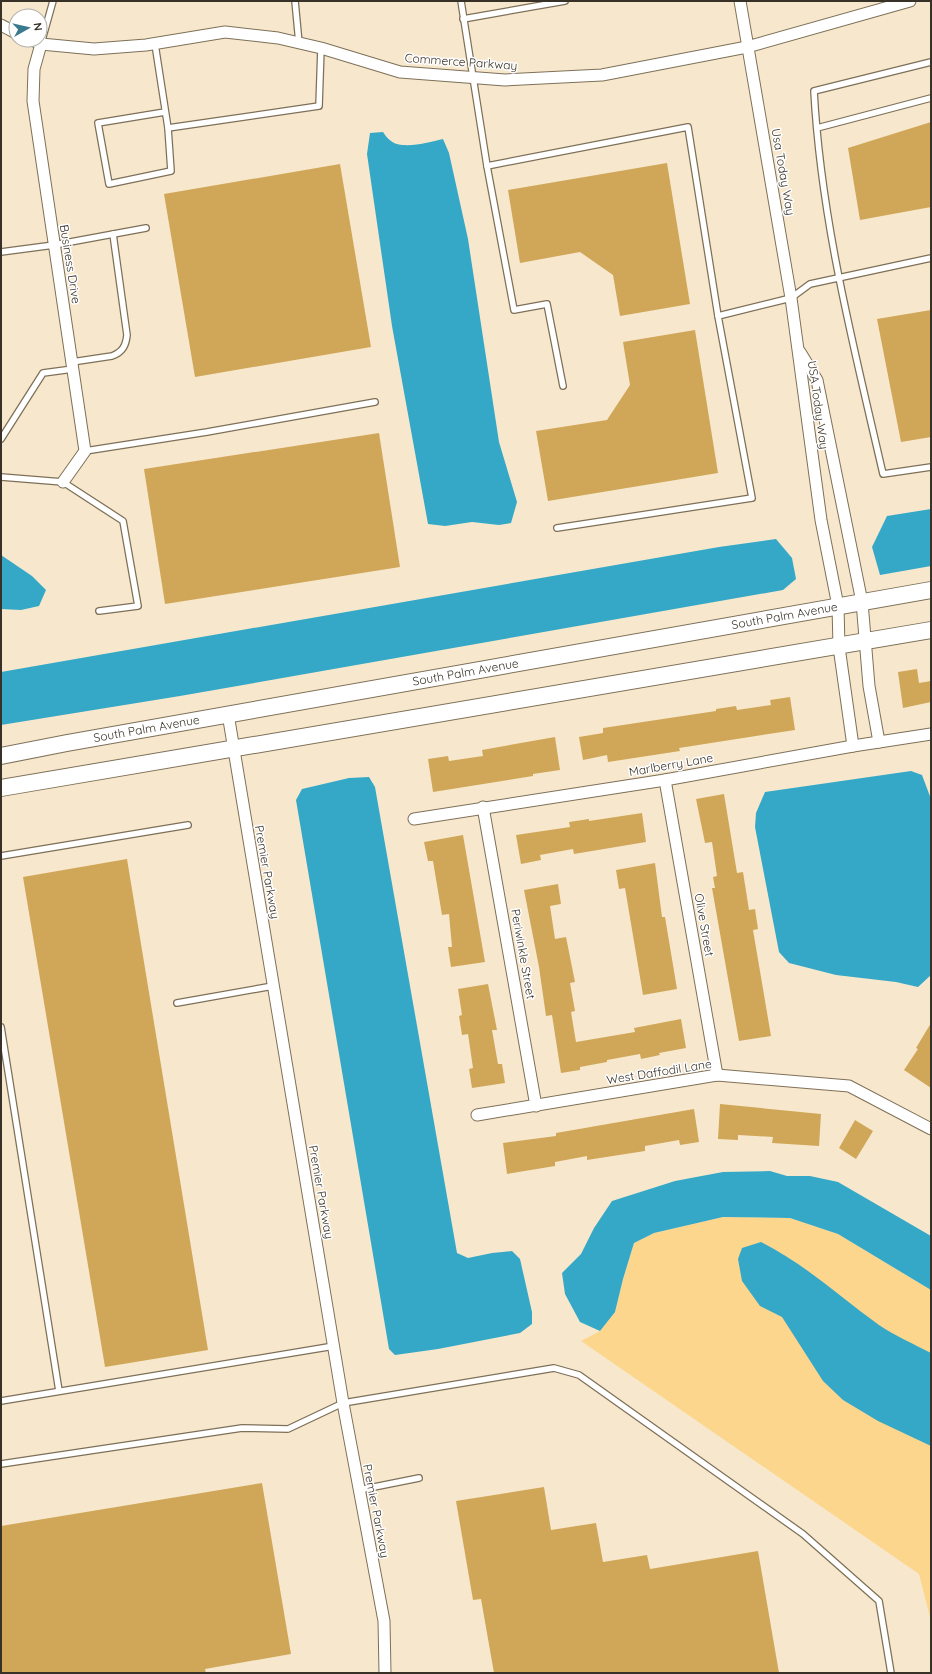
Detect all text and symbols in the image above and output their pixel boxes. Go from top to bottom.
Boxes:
north arrow [8,8,48,48]
text: N [30,22,45,32]
street label: Commerce Parkway [404,50,518,73]
street label: Usa Today Way [768,127,799,217]
street label: Business Drive [57,223,84,305]
street label: USA Today Way [805,360,832,450]
street label: South Palm Avenue [730,599,839,632]
street label: South Palm Avenue [411,655,520,689]
street label: South Palm Avenue [92,712,201,745]
street label: Marlberry Lane [628,750,714,779]
street label: Premier Parkway [252,824,283,920]
street label: Olive Street [692,892,717,958]
street label: Periwinkle Street [508,908,539,1000]
street label: West Daffodil Lane [605,1056,713,1087]
street label: Premier Parkway [306,1144,337,1240]
street label: Premier Parkway [360,1463,393,1559]

